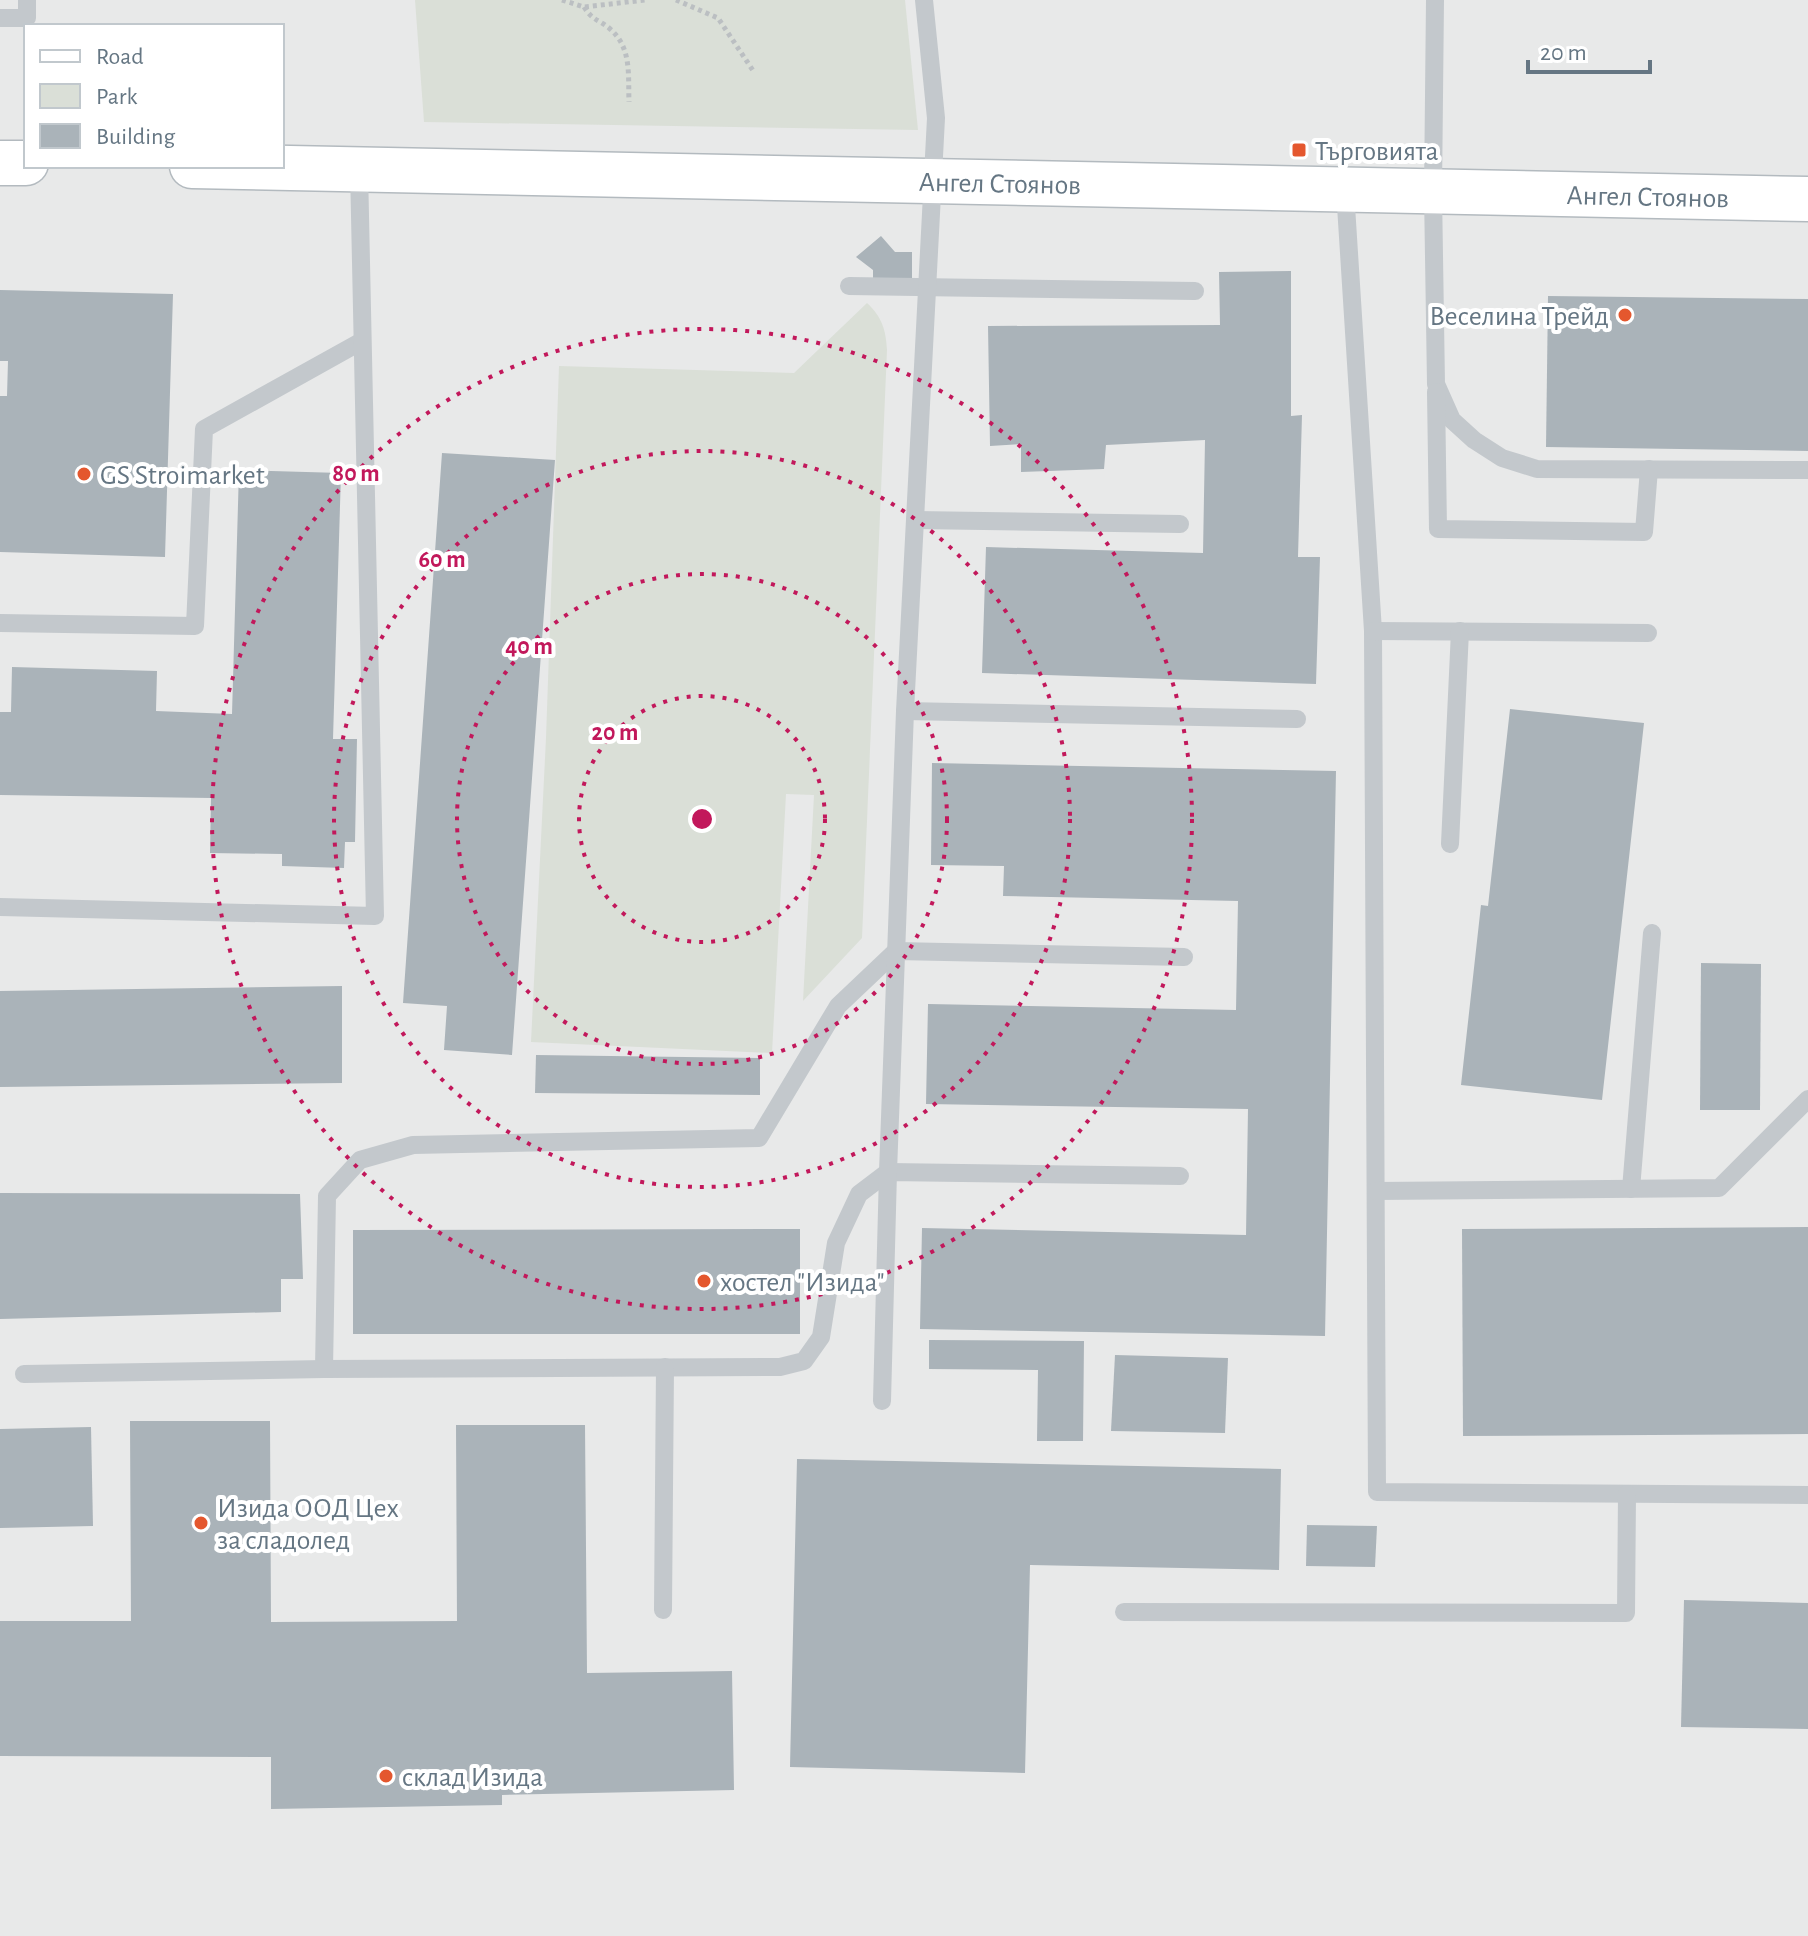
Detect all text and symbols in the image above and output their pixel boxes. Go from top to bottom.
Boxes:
legend [24,24,284,168]
scale bar [1528,24,1650,74]
text: 20 m [1540,41,1587,65]
text: Road [96,45,144,69]
text: Park [96,85,137,109]
text: Building [96,125,175,149]
place label: Търговията [1315,138,1439,166]
marker: Търговията [1290,141,1308,159]
street label: Ангел Стоянов [918,169,1081,200]
street label: Ангел Стоянов [1566,182,1729,213]
place label: Веселина Трейд [1429,303,1609,331]
marker: Веселина Трейд [1616,306,1634,324]
place label: GS Stroimarket [100,462,265,490]
text: 80 m [332,462,380,486]
marker: GS Stroimarket [75,465,93,483]
text: 60 m [418,548,466,572]
text: 40 m [505,635,553,659]
text: 20 m [592,721,638,745]
centre of rings [688,805,716,833]
place label: хостел "Изида" [720,1269,885,1297]
marker: хостел "Изида" [695,1272,713,1290]
place label: Изида ООД Цех за сладолед [217,1495,399,1555]
marker: Изида ООД Цех за сладолед [192,1514,210,1532]
place label: склад Изида [402,1764,543,1792]
marker: склад Изида [377,1767,395,1785]

